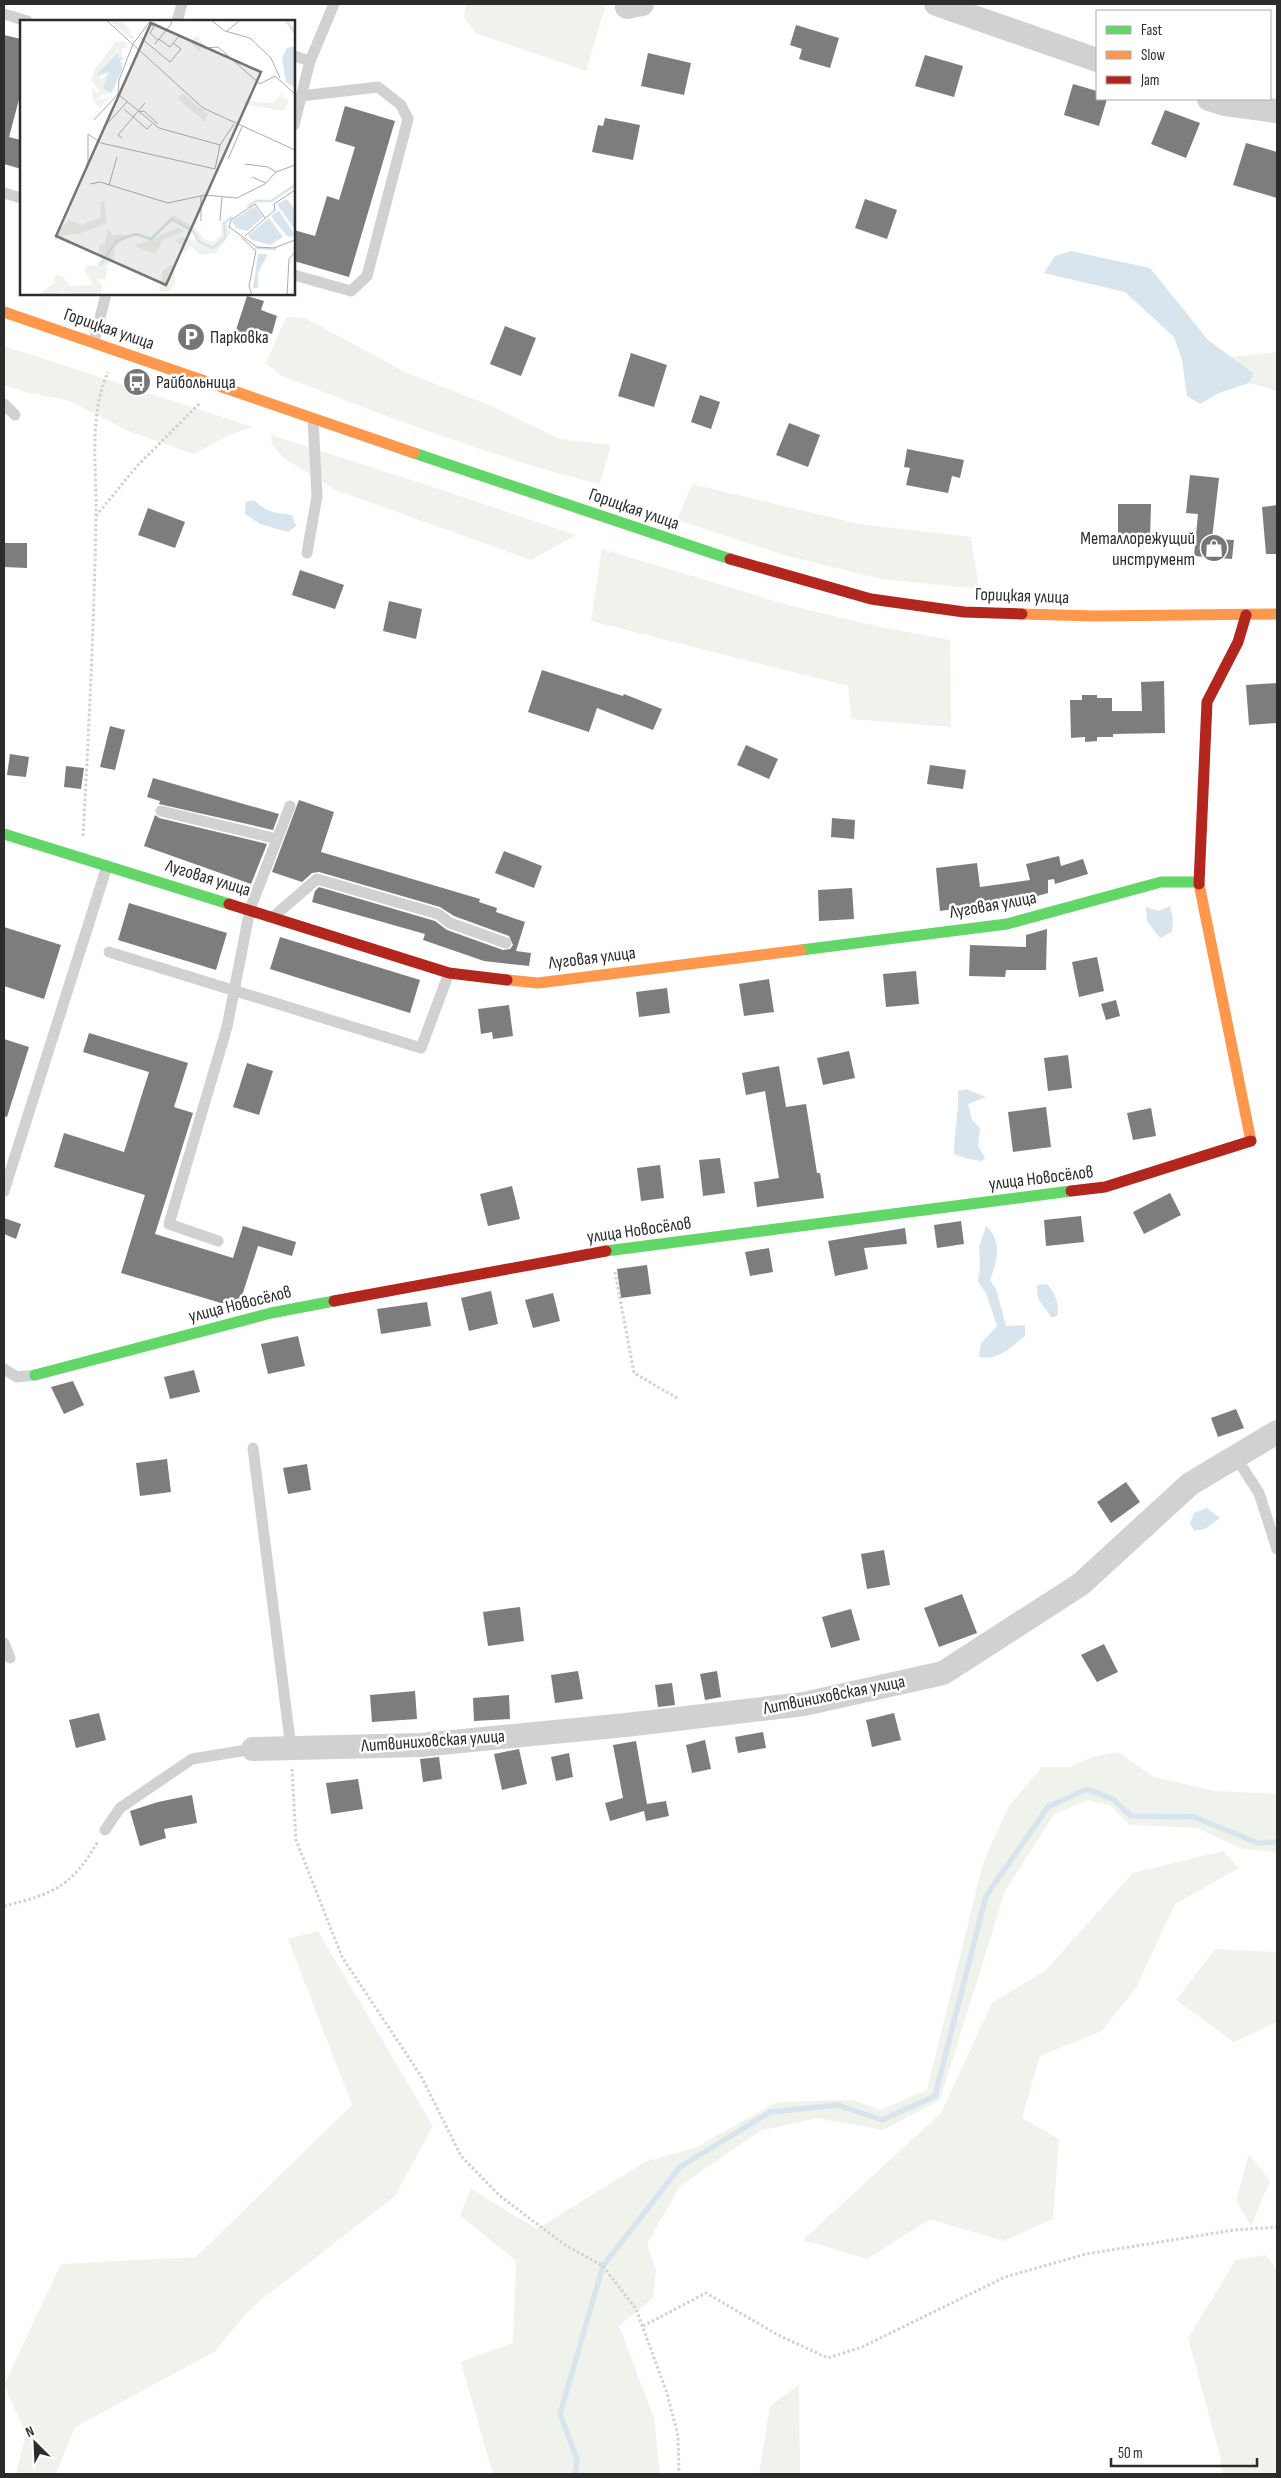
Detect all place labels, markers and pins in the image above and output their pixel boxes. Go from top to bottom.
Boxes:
parking icon: Парковка [176,322,206,352]
place label: Парковка [210,327,269,348]
bus stop icon: Райбольница [122,367,152,397]
place label: Райбольница [156,372,236,393]
place label: Металлорежущий инструмент [1080,528,1195,570]
shop icon: Металлорежущий инструмент [1199,533,1229,563]

